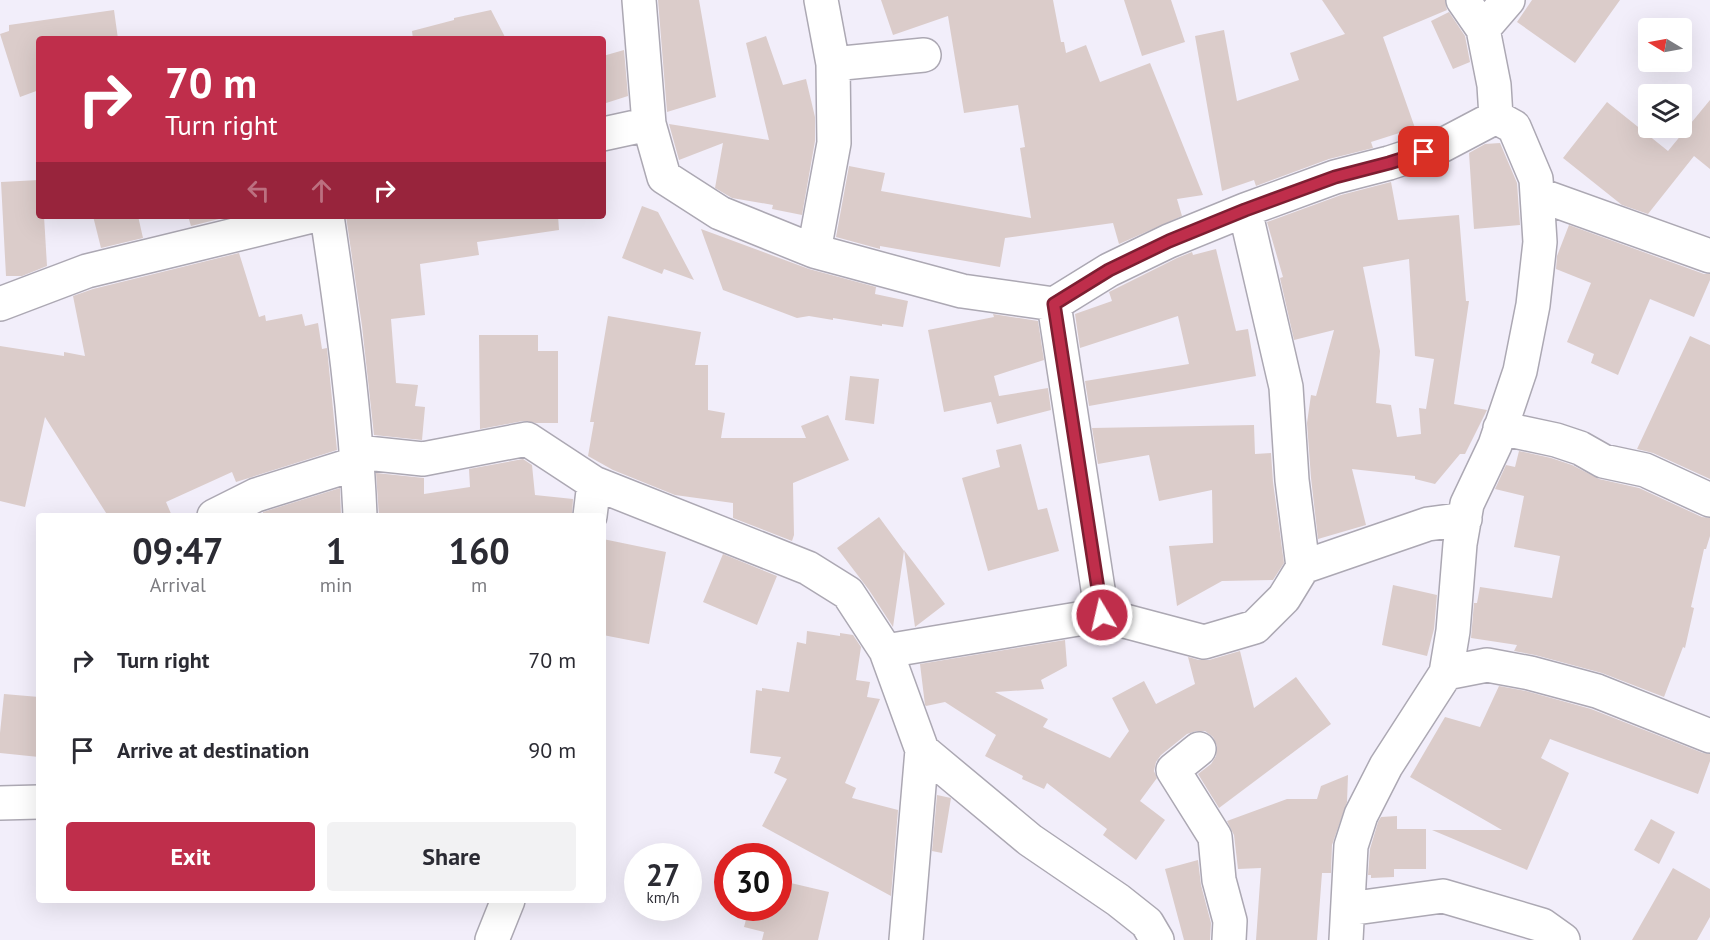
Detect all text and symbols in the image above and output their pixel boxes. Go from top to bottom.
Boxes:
north arrow [1638,18,1692,72]
map controls [1638,18,1692,138]
text: 70 m [165,55,257,110]
icon: right [66,60,144,138]
button: layers [1638,84,1692,138]
text: Turn right [165,108,278,142]
pin [1398,126,1449,177]
icon: arrive [1407,135,1440,168]
icon: left [242,174,275,207]
icon: ahead [305,174,338,207]
icon: right [368,174,401,207]
text: 09:47 [132,527,224,574]
text: 1 [326,527,346,574]
text: 160 [449,527,510,574]
text: Arrival [150,572,206,598]
text: min [320,572,352,598]
text: m [471,572,487,598]
position arrow [1070,583,1134,647]
icon: right [66,644,99,677]
text: Turn right [117,646,209,674]
text: 70 m [528,646,576,674]
icon: arrive [66,734,99,767]
text: Arrive at destination [117,736,309,764]
text: 90 m [528,736,576,764]
button: Exit [66,822,315,891]
button: Share [327,822,576,891]
speed limit sign: 30 [714,843,792,921]
text: 27 [646,855,680,894]
text: km/h [647,888,679,907]

